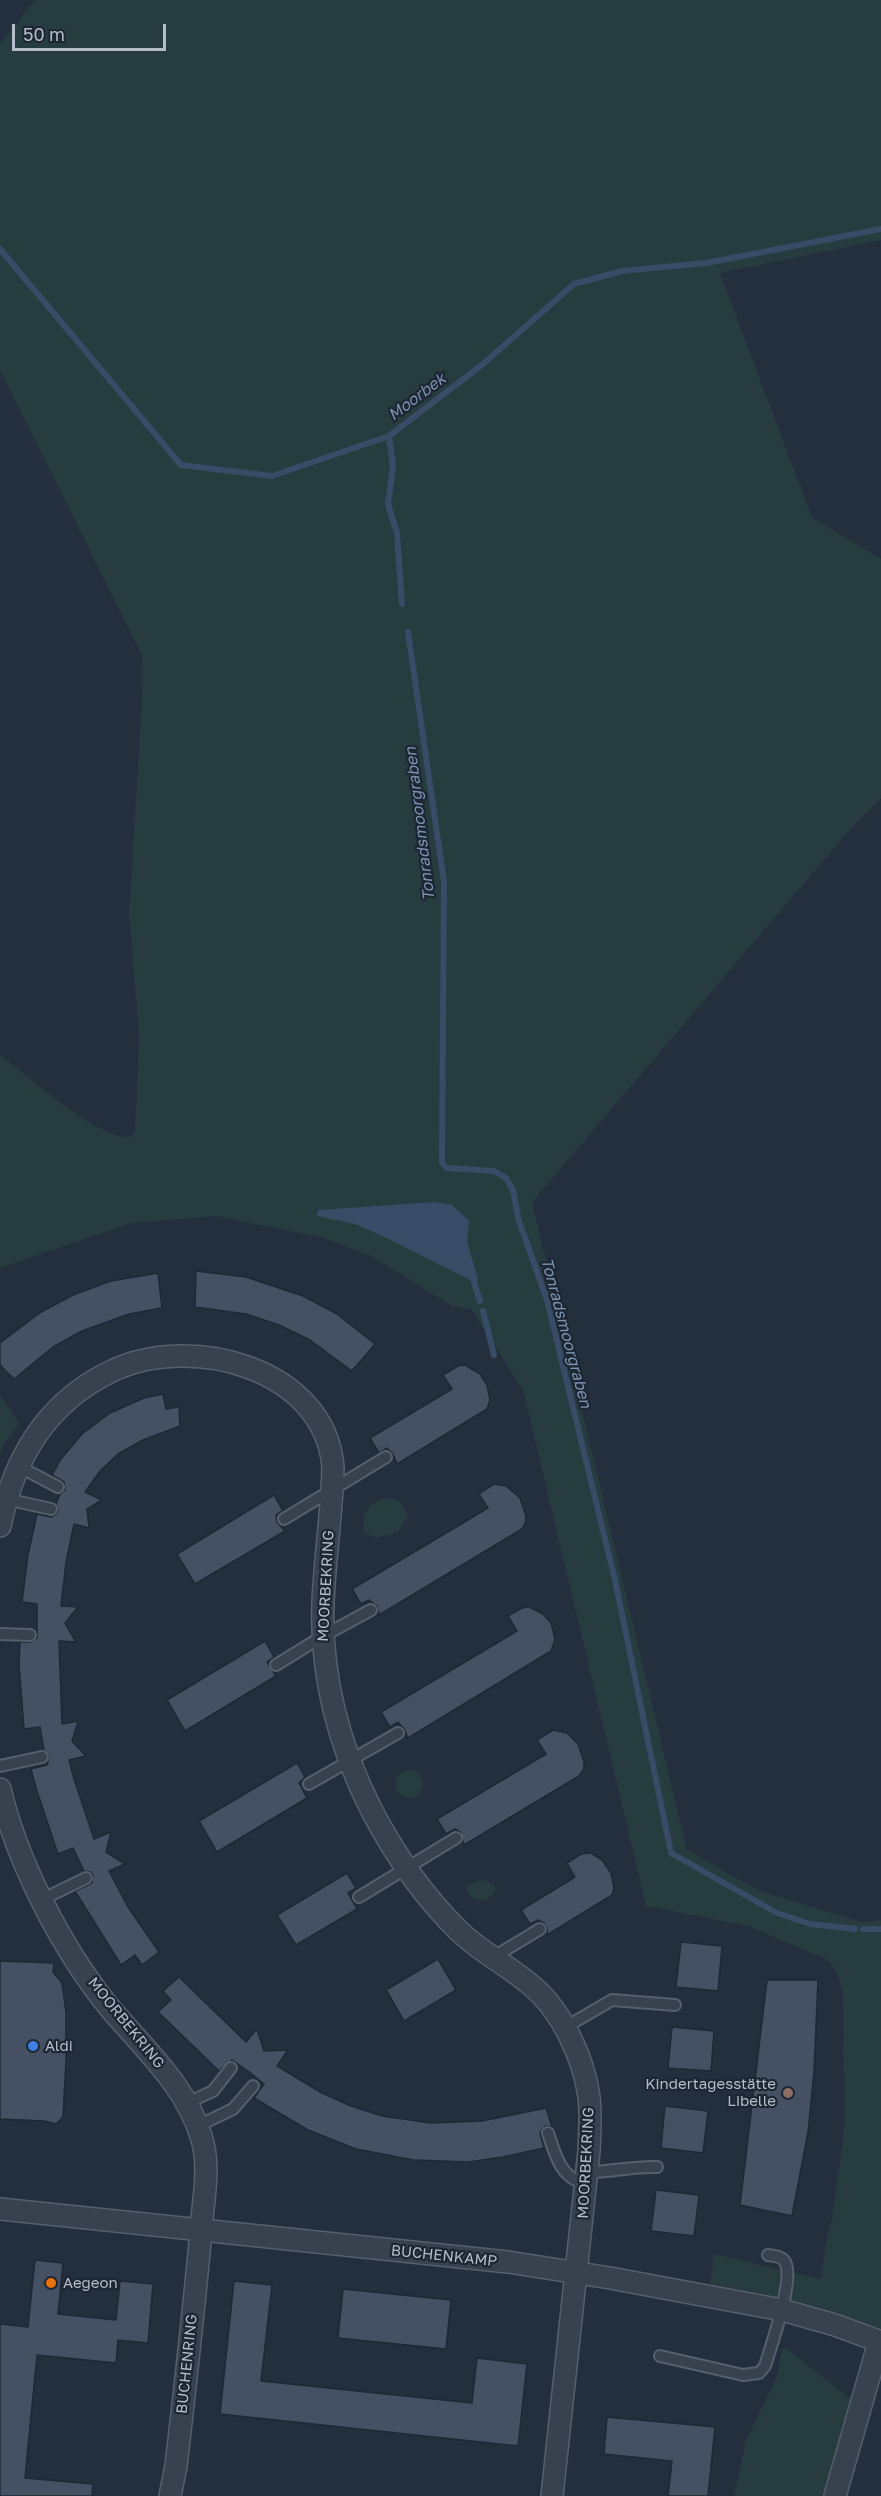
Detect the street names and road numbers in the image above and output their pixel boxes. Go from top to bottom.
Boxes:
street label: MOORBEKRING [314,1530,338,1642]
street label: MOORBEKRING [84,1974,168,2072]
street label: MOORBEKRING [574,2107,598,2219]
street label: BUCHENKAMP [390,2241,498,2271]
street label: BUCHENRING [173,2313,201,2415]

